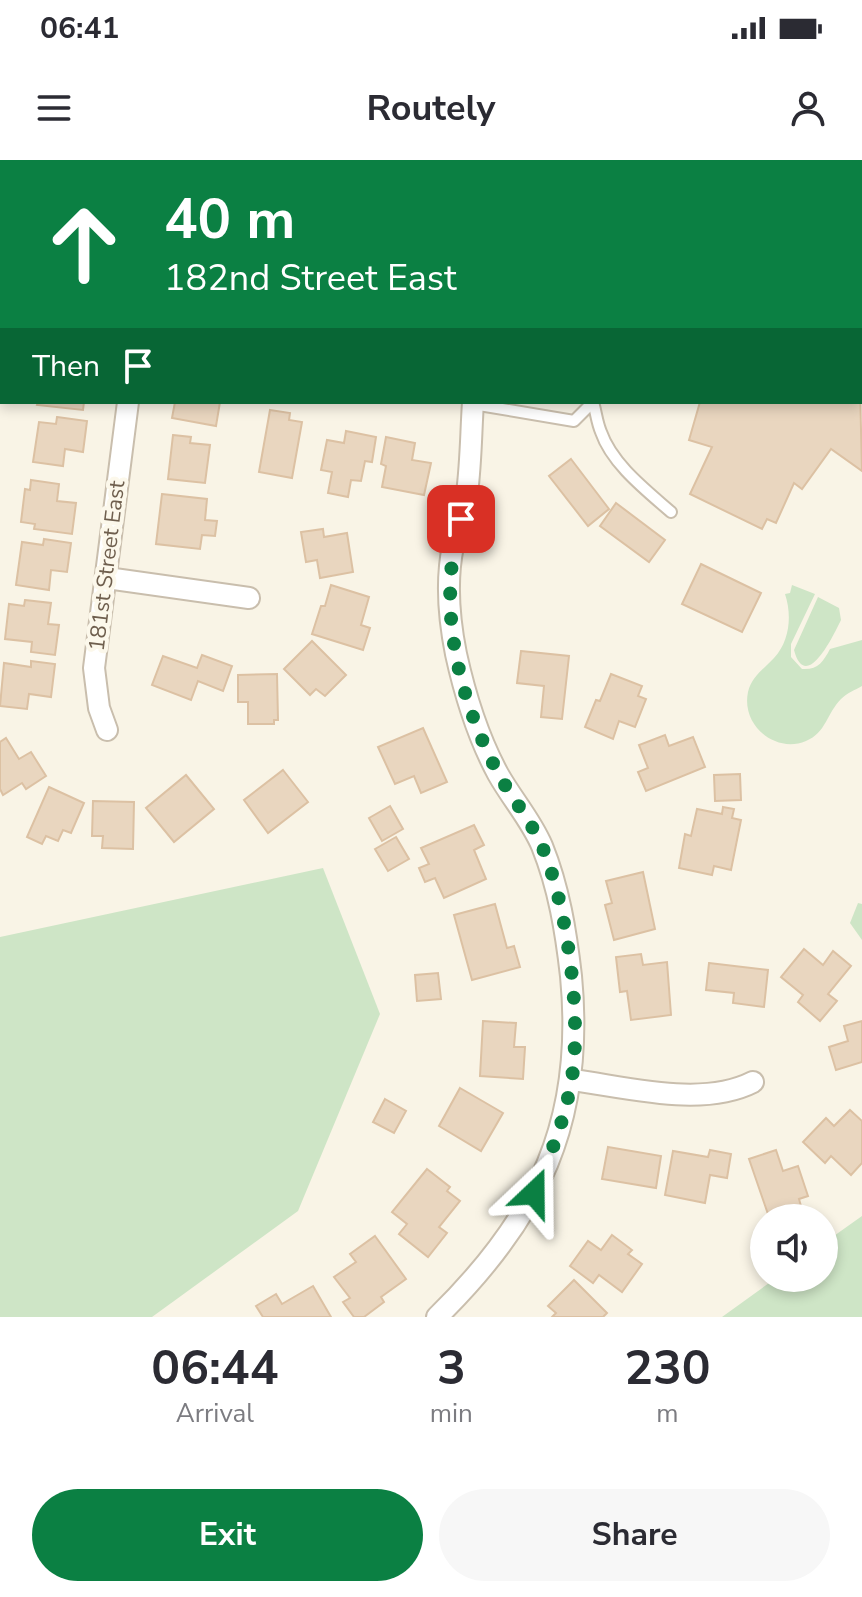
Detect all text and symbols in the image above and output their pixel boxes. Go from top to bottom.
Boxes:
text: 06:41 [40,8,119,49]
text: Routely [367,84,495,133]
icon: menu [32,86,76,130]
icon: person [786,86,830,130]
text: 40 m [164,181,295,258]
icon: ahead [32,192,136,296]
text: 182nd Street East [164,254,457,303]
icon: arrive [116,344,160,388]
text: Then [32,346,100,387]
street label: 181st Street East [82,479,132,653]
pin [427,485,495,553]
icon: arrive [439,497,483,541]
position arrow [492,1151,576,1235]
map controls [750,1204,838,1292]
button: sound [750,1204,838,1292]
text: 06:44 [151,1335,278,1401]
text: 3 [437,1335,466,1401]
text: 230 [624,1335,711,1401]
text: Arrival [176,1396,254,1431]
text: min [430,1396,473,1431]
text: m [656,1396,679,1431]
button: Exit [32,1489,423,1581]
button: Share [439,1489,830,1581]

